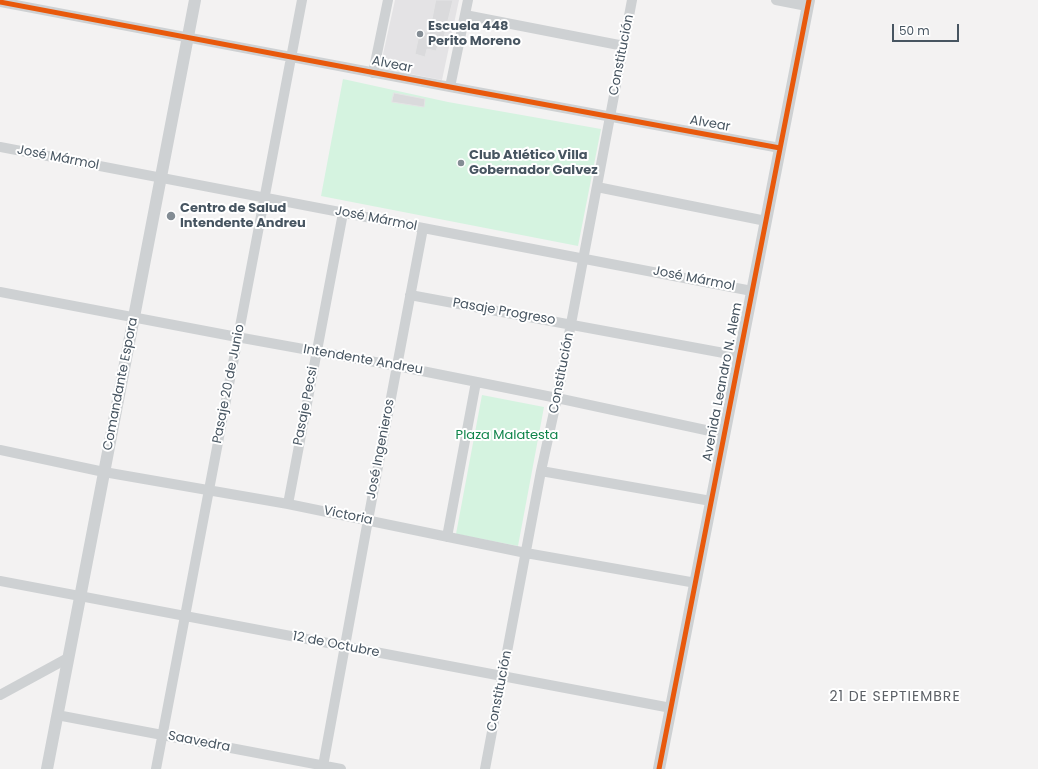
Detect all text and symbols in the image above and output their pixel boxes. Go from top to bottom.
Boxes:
street label: Constitución [607,13,637,97]
scale bar [894,16,961,42]
place label: Escuela 448 Perito Moreno [428,19,521,50]
text: 50 m [899,22,930,39]
marker: Escuela 448 Perito Moreno [415,29,425,39]
street label: Alvear [370,53,414,77]
street label: Alvear [688,113,732,135]
street label: José Mármol [16,142,100,174]
place label: Club Atlético Villa Gobernador Galvez [469,148,598,179]
marker: Club Atlético Villa Gobernador Galvez [456,158,466,168]
place label: Centro de Salud Intendente Andreu [180,201,306,232]
street label: José Mármol [334,203,418,235]
marker: Centro de Salud Intendente Andreu [165,210,177,222]
street label: José Mármol [652,263,736,295]
street label: Pasaje Progreso [451,295,557,329]
street label: Avenida Leandro N. Alem [700,301,746,463]
street label: Comandante Espora [100,316,142,452]
street label: Pasaje 20 de Junio [210,323,248,445]
street label: Constitución [547,331,577,415]
street label: Intendente Andreu [302,342,424,378]
street label: Pasaje Pecsi [291,365,321,447]
street label: José Ingenieros [364,398,398,500]
park label: Plaza Malatesta [456,428,558,444]
street label: Victoria [322,503,374,529]
street label: 12 de Octubre [291,629,381,661]
street label: Constitución [485,649,515,733]
district label: 21 DE SEPTIEMBRE [829,689,961,705]
street label: Saavedra [167,728,231,756]

